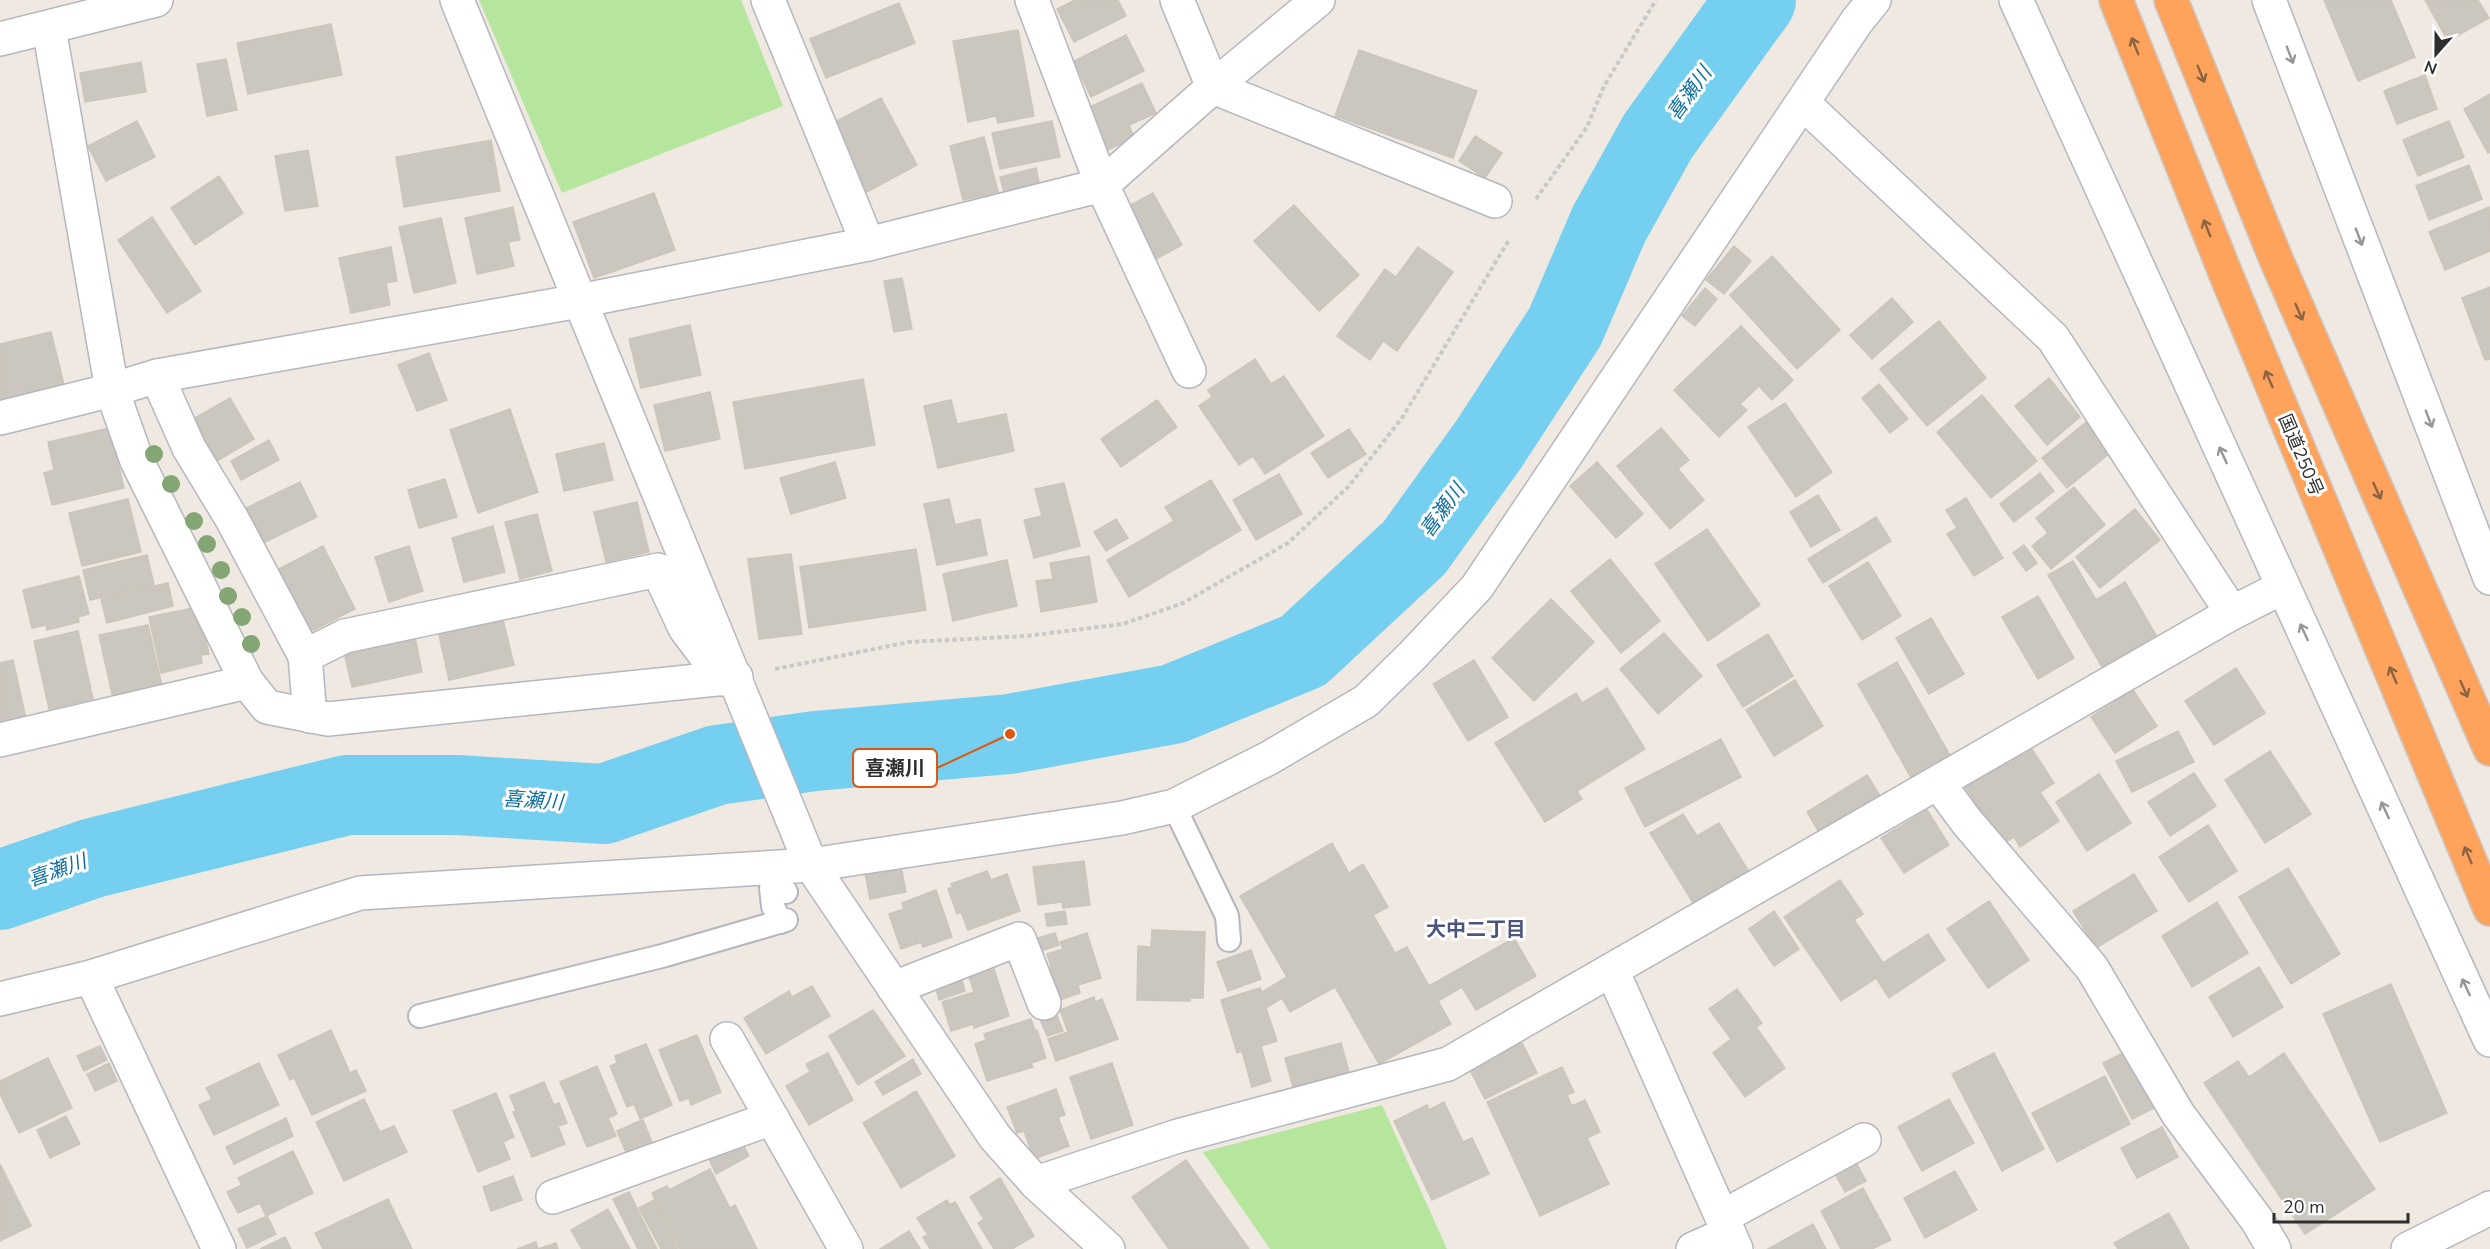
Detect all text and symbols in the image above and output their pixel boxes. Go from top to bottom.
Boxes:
north arrow [2406,24,2466,84]
one-way arrow [2129,38,2140,56]
one-way arrow [2285,45,2296,63]
text: N [2421,55,2441,79]
water label: 喜瀬川 [1661,59,1719,125]
one-way arrow [2196,64,2207,82]
one-way arrow [2201,219,2212,237]
one-way arrow [2355,227,2366,246]
one-way arrow [2294,303,2305,321]
one-way arrow [2263,370,2274,388]
one-way arrow [2424,409,2435,428]
street label: 国道250号 [2273,411,2329,499]
one-way arrow [2217,446,2228,464]
water label: 喜瀬川 [1414,476,1472,542]
one-way arrow [2373,482,2384,500]
one-way arrow [2297,624,2309,642]
one-way arrow [2387,666,2398,685]
one-way arrow [2459,679,2470,697]
callout: 喜瀬川 [853,749,937,787]
text: 喜瀬川 [865,755,925,782]
water label: 喜瀬川 [502,785,566,816]
one-way arrow [2378,801,2390,819]
one-way arrow [2461,846,2472,864]
water label: 喜瀬川 [24,847,92,893]
district label: 大中二丁目 [1426,916,1526,943]
one-way arrow [2459,979,2471,997]
scale bar [2274,1186,2408,1224]
text: 20 m [2283,1195,2325,1219]

